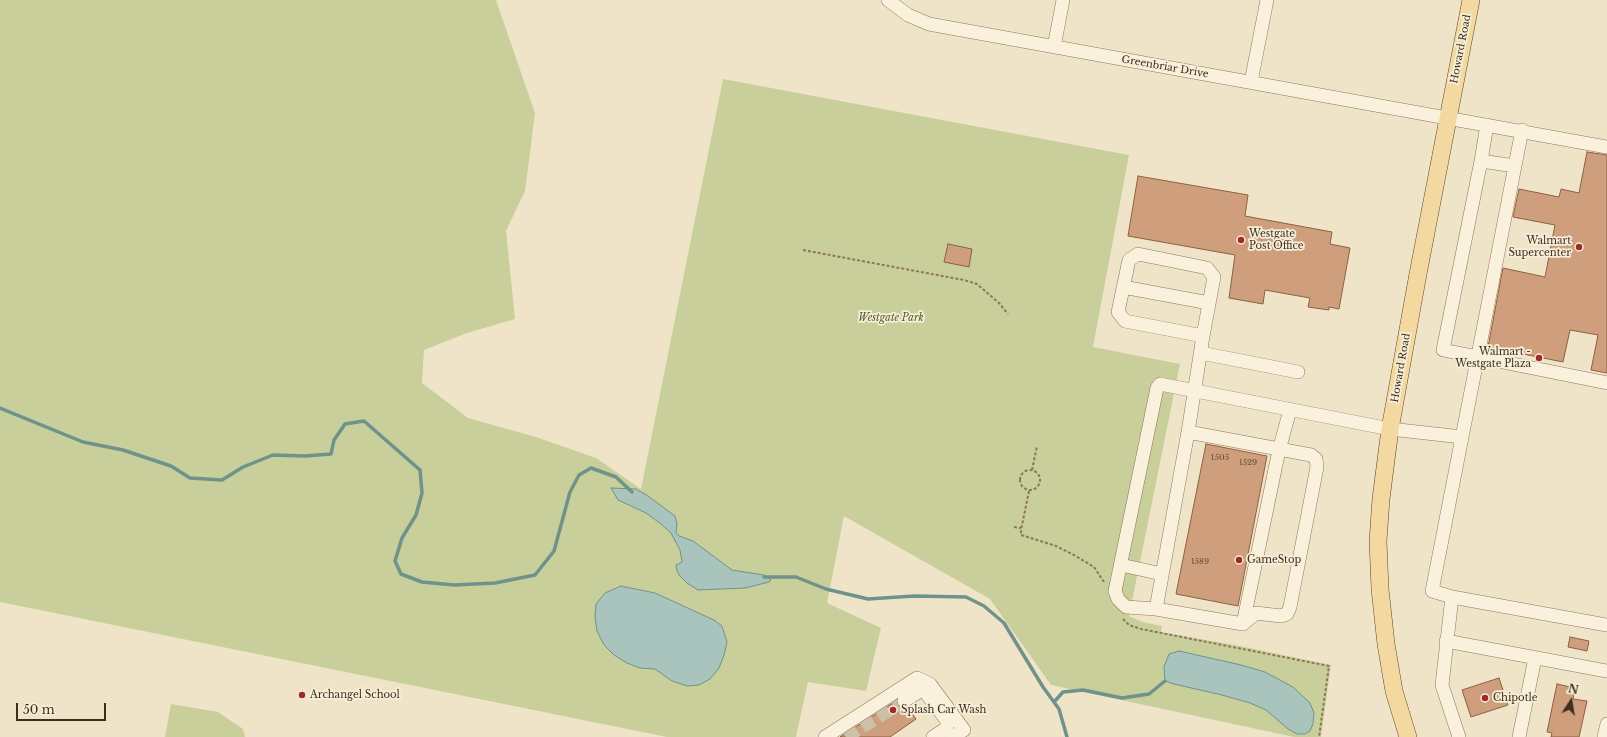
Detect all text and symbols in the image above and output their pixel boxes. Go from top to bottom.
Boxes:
street label: Howard Road [1448,13,1474,85]
street label: Greenbriar Drive [1121,53,1209,81]
place label: Westgate Post Office [1249,228,1304,252]
marker: Westgate Post Office [1236,235,1246,245]
place label: Walmart Supercenter [1508,235,1571,258]
marker: Walmart Supercenter [1574,242,1584,252]
park label: Westgate Park [858,312,924,324]
street label: Howard Road [1389,332,1413,404]
place label: Walmart - Westgate Plaza [1455,346,1531,370]
marker: Walmart - Westgate Plaza [1534,353,1544,363]
house number: 1505 [1211,453,1229,463]
house number: 1529 [1239,458,1257,468]
place label: GameStop [1247,554,1301,566]
marker: GameStop [1234,555,1244,565]
house number: 1589 [1191,557,1209,567]
north arrow [1551,681,1591,721]
text: N [1567,681,1580,697]
place label: Archangel School [310,689,400,701]
marker: Archangel School [297,690,307,700]
place label: Chipotle [1493,692,1537,704]
marker: Chipotle [1480,693,1490,703]
scale bar [18,695,108,721]
text: 50 m [23,702,55,717]
place label: Splash Car Wash [901,704,986,716]
marker: Splash Car Wash [888,705,898,715]

